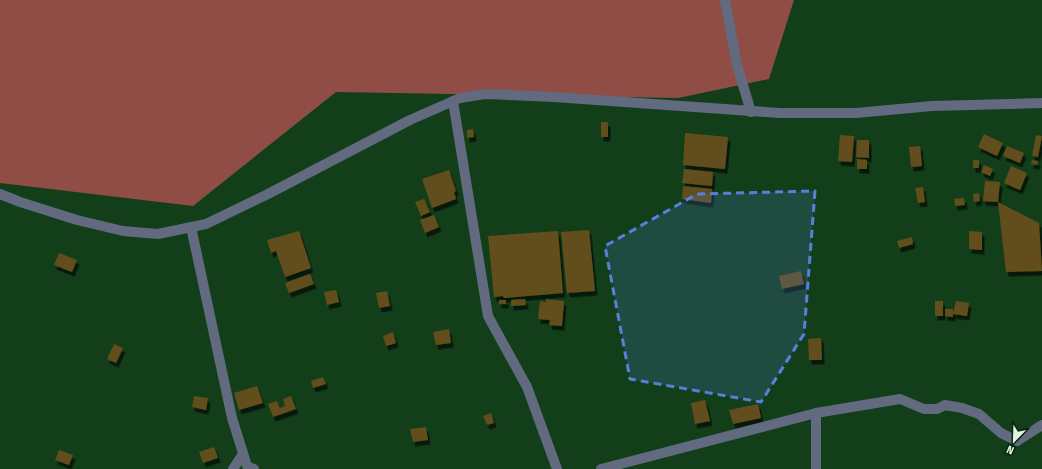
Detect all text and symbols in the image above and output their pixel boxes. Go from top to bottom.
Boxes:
north arrow [994,421,1034,461]
text: N [1005,442,1016,457]

